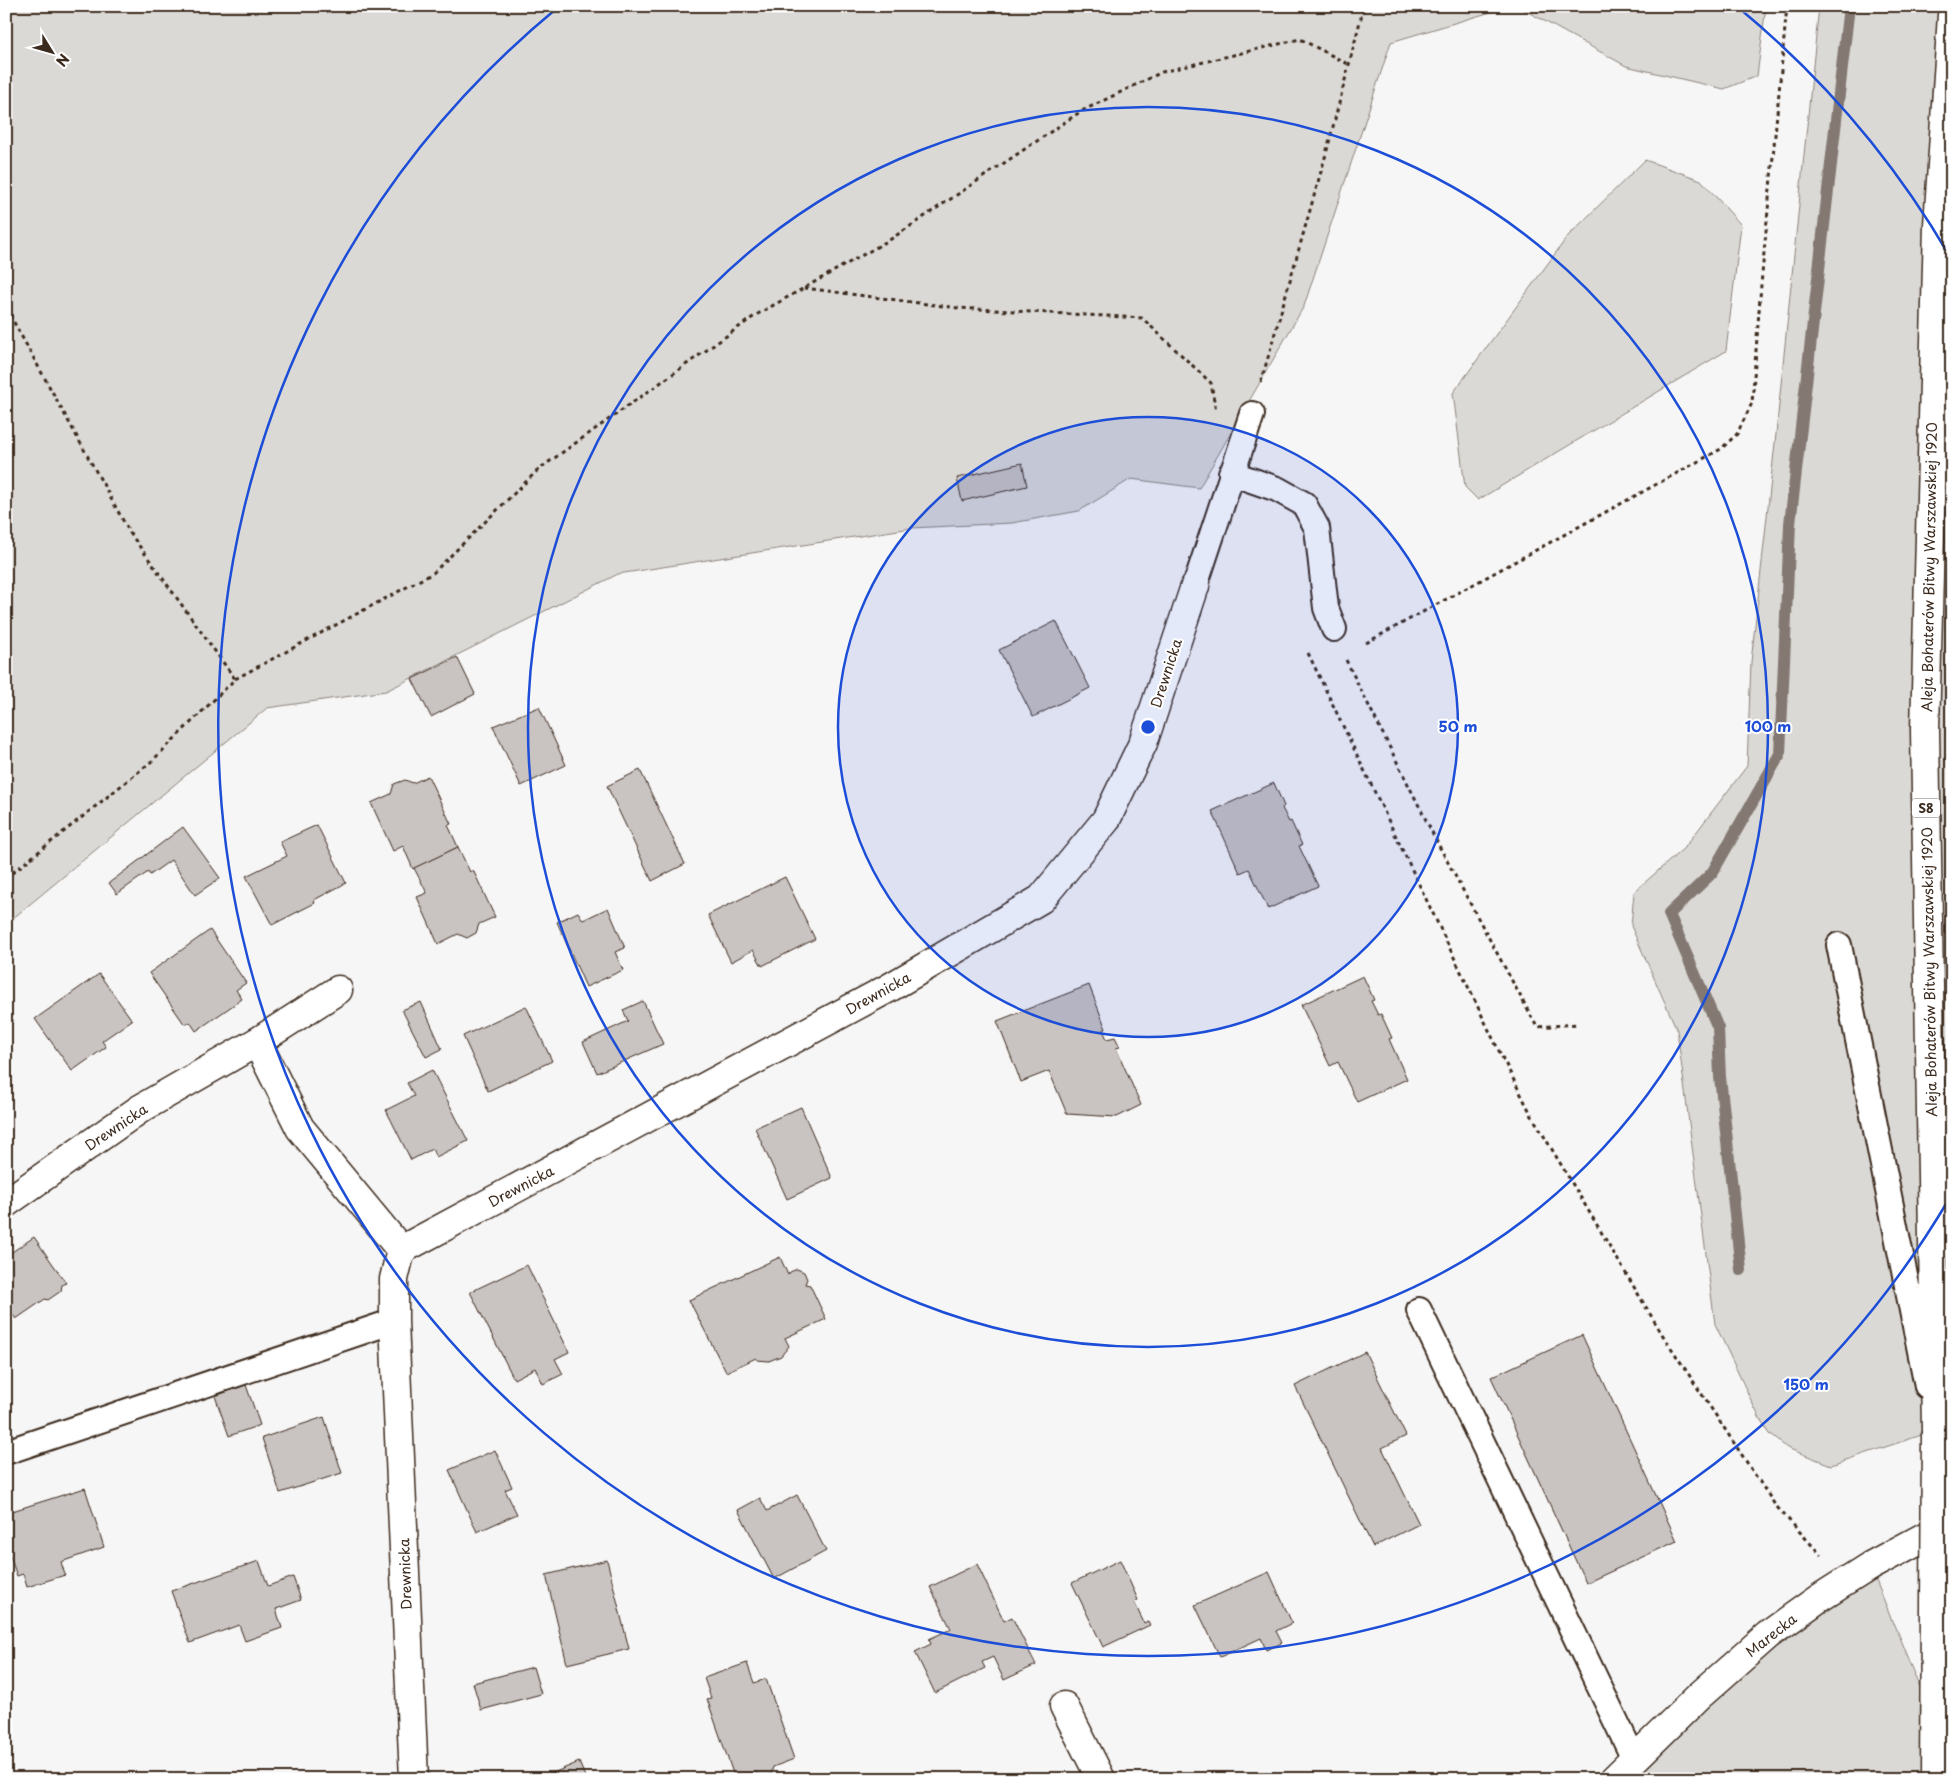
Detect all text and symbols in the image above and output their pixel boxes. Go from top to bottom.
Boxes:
north arrow [28,28,78,78]
text: N [51,49,75,71]
street label: Aleja Bohaterów Bitwy Warszawskiej 1920 [1916,422,1942,712]
street label: Drewnicka [1145,635,1187,710]
text: 50 m [1439,714,1477,737]
text: 100 m [1745,714,1791,737]
centre of rings [1139,718,1157,736]
road number: S8 [1912,798,1940,818]
street label: Aleja Bohaterów Bitwy Warszawskiej 1920 [1916,827,1942,1117]
street label: Drewnicka [842,966,915,1020]
street label: Drewnicka [80,1098,152,1156]
street label: Drewnicka [484,1160,558,1212]
text: 150 m [1783,1372,1829,1395]
street label: Drewnicka [393,1538,417,1610]
street label: Marecka [1741,1608,1801,1662]

